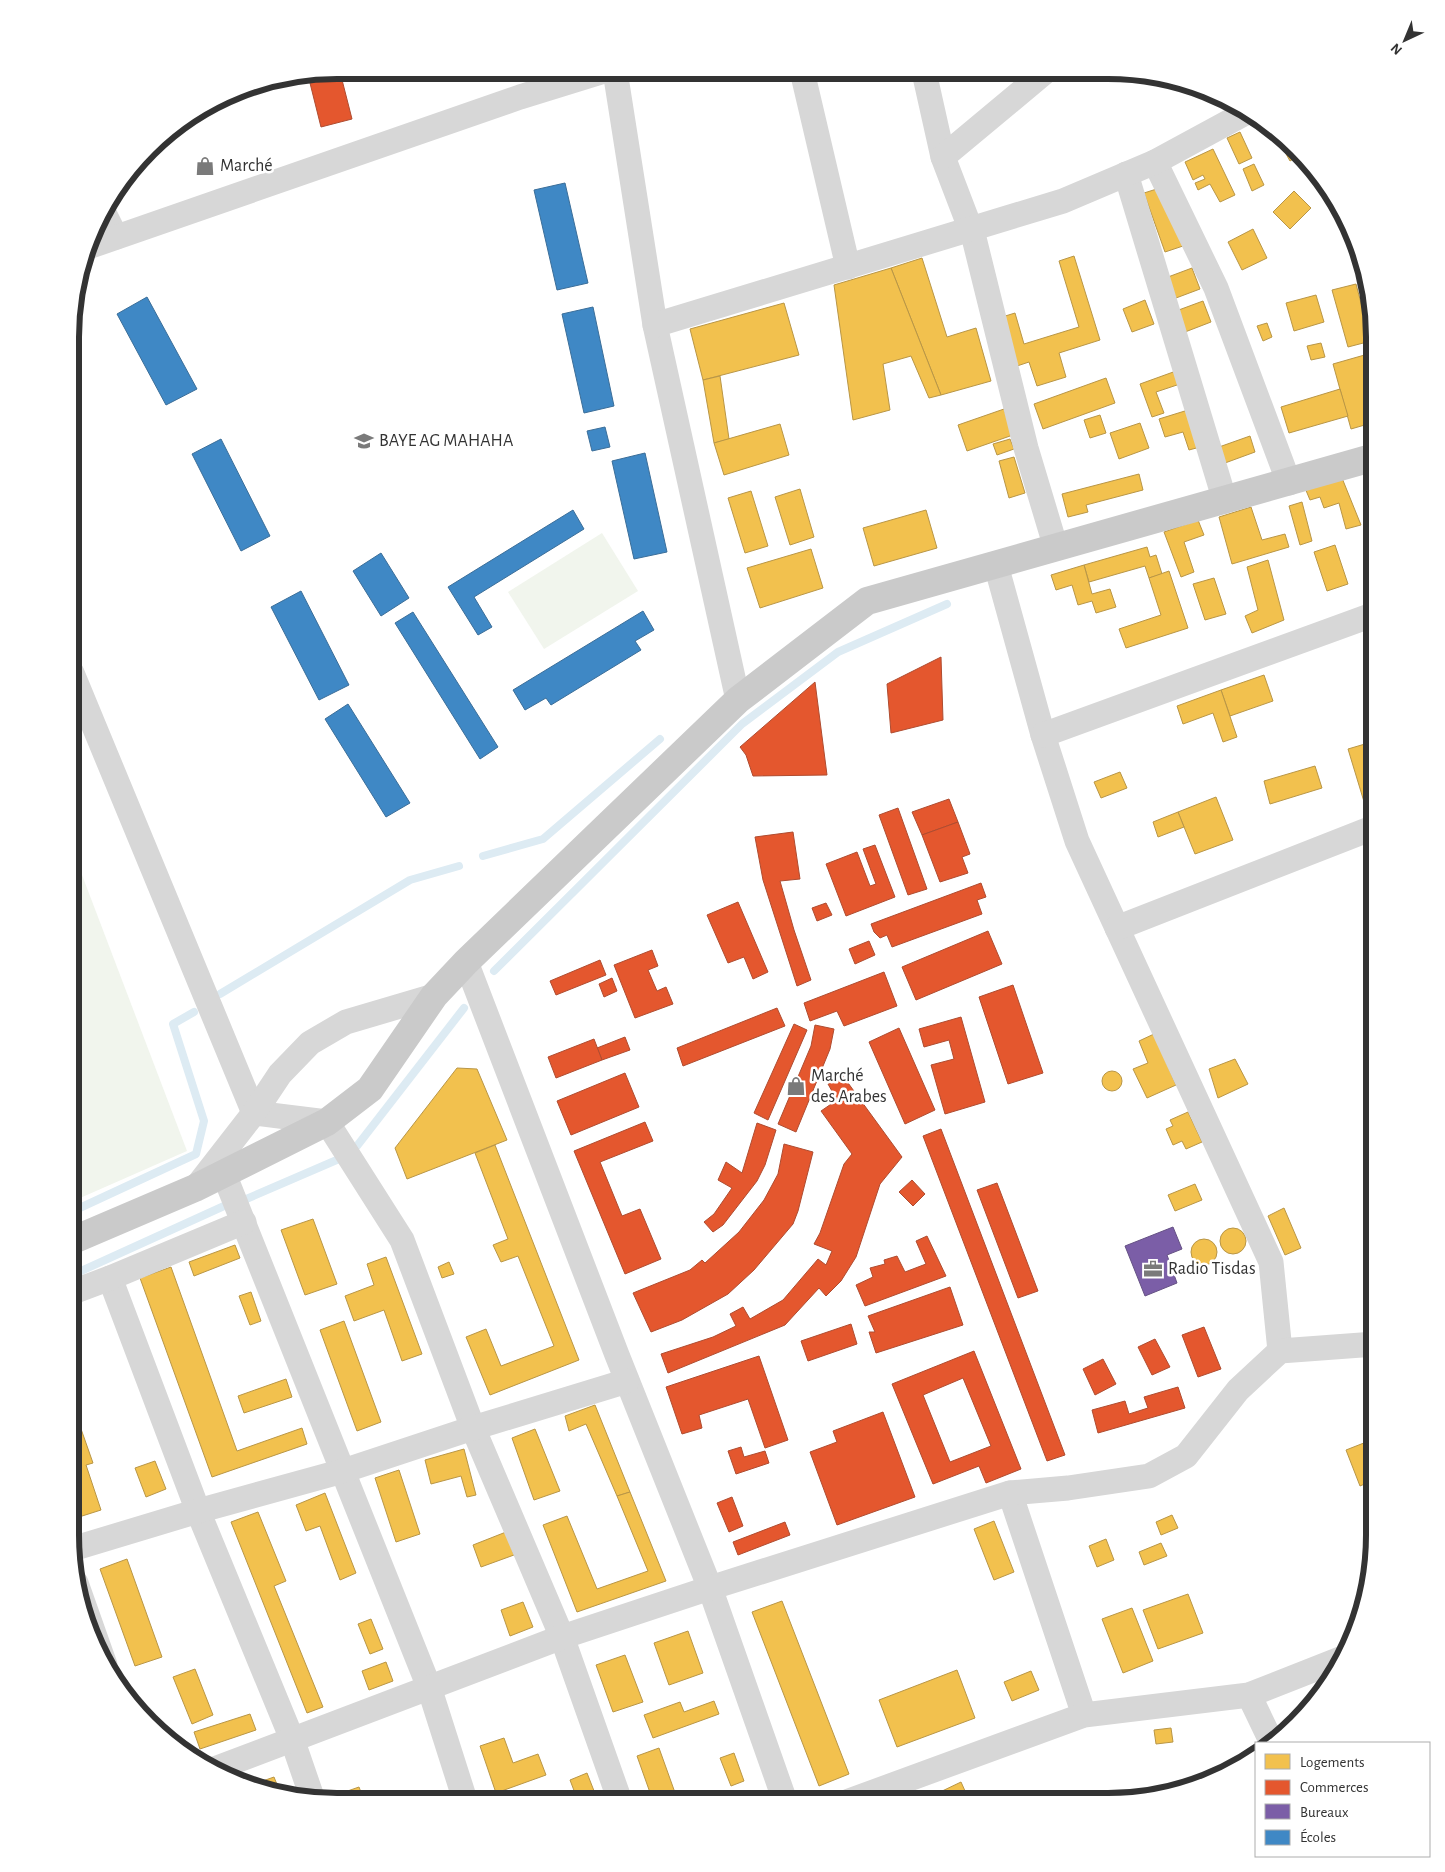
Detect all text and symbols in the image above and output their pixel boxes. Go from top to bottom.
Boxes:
north arrow [1380,15,1430,65]
text: N [1388,40,1405,57]
shop icon: Marché [194,155,216,177]
place label: Marché [220,157,273,175]
school or university icon: BAYE AG MAHAHA [353,430,375,452]
place label: BAYE AG MAHAHA [379,432,514,450]
place label: Marché des Arabes [811,1067,887,1106]
shop icon: Marché des Arabes [785,1075,807,1097]
office icon: Radio Tisdas [1142,1258,1164,1280]
place label: Radio Tisdas [1168,1260,1256,1278]
legend [1255,1742,1430,1857]
text: Logements [1300,1755,1365,1770]
text: Commerces [1300,1780,1369,1795]
text: Bureaux [1300,1805,1349,1820]
text: Écoles [1300,1828,1336,1845]

